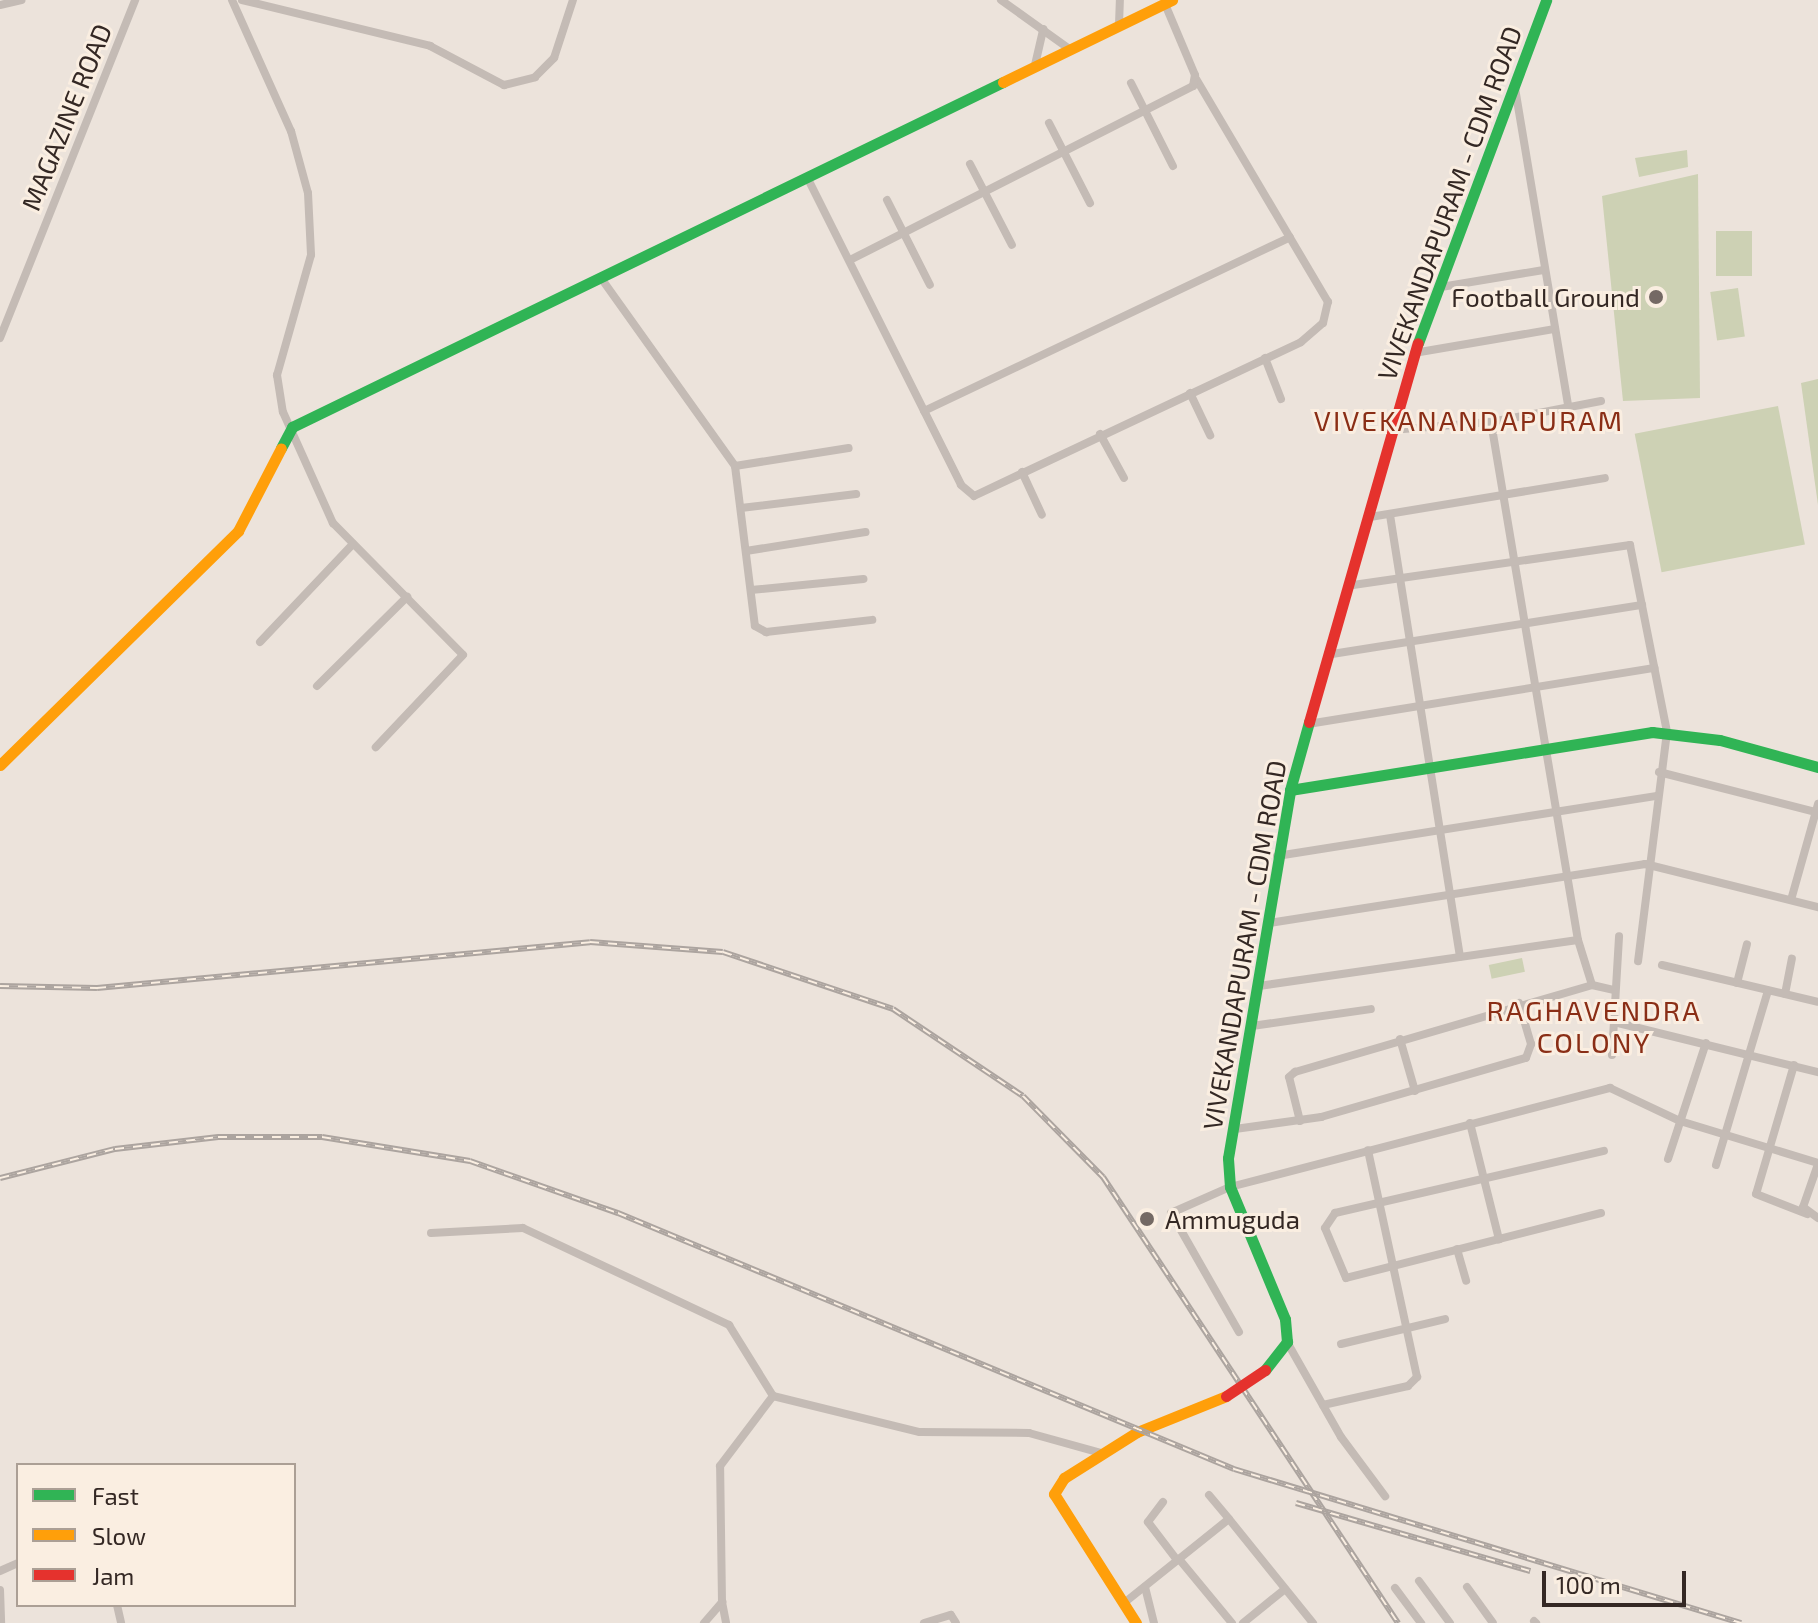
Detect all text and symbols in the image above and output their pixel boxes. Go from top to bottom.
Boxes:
street label: MAGAZINE ROAD [14,19,118,215]
street label: VIVEKANDAPURAM - CDM ROAD [1370,22,1528,384]
place label: Football Ground [1451,281,1640,313]
marker: Football Ground [1647,288,1665,306]
district label: VIVEKANANDAPURAM [1314,403,1624,437]
street label: VIVEKANDAPURAM - CDM ROAD [1196,758,1292,1132]
district label: RAGHAVENDRA COLONY [1486,993,1702,1059]
place label: Ammuguda [1165,1203,1300,1235]
marker: Ammuguda [1136,1208,1158,1230]
legend [16,1463,296,1607]
text: Fast [92,1481,139,1510]
text: Slow [92,1521,146,1550]
scale bar [1546,1555,1690,1605]
text: Jam [92,1561,134,1590]
text: 100 m [1556,1570,1621,1599]

